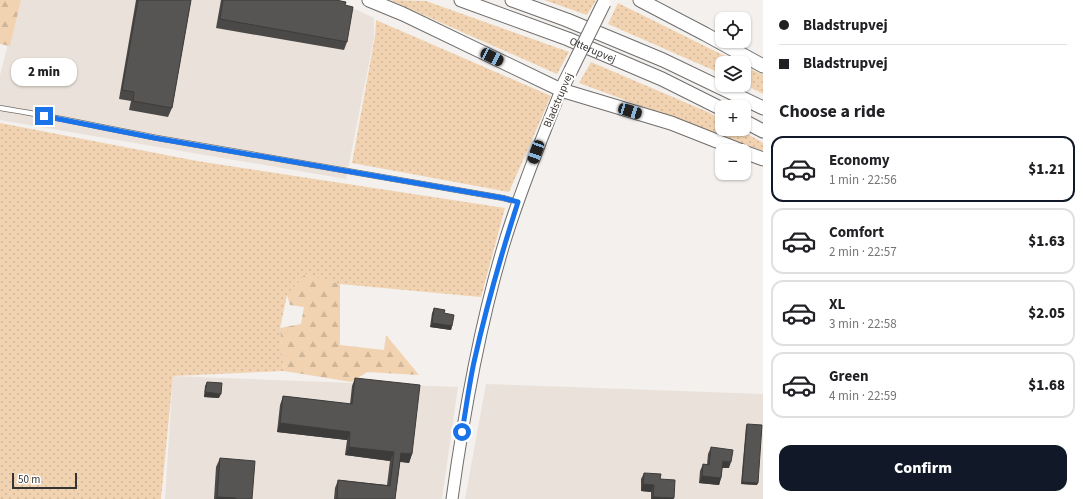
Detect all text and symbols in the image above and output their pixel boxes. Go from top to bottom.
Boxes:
map controls [715,12,751,180]
button: locate [715,12,751,48]
text: Bladstrupvej [803,15,888,36]
street label: Otterupvej [567,33,618,66]
car [479,46,505,68]
text: Bladstrupvej [803,53,888,74]
button: layers [715,56,751,92]
callout: 2 min [11,58,77,86]
text: 2 min [28,63,60,81]
street label: Bladstrupvej [540,70,576,130]
text: Choose a ride [779,99,885,124]
button: + [715,100,751,136]
car [617,102,643,120]
route end [35,107,53,125]
car [526,139,546,165]
button: − [715,144,751,180]
text: Economy [829,150,890,171]
icon: car [781,151,817,187]
text: $1.21 [1028,159,1065,180]
text: 1 min · 22:56 [829,171,897,189]
text: Comfort [829,222,884,243]
icon: car [781,223,817,259]
text: $1.63 [1028,231,1065,252]
text: 2 min · 22:57 [829,243,897,261]
text: XL [829,294,845,315]
icon: car [781,295,817,331]
text: $2.05 [1028,303,1065,324]
text: 3 min · 22:58 [829,315,897,333]
text: Green [829,366,869,387]
icon: car [781,367,817,403]
text: $1.68 [1028,375,1065,396]
text: 4 min · 22:59 [829,387,897,405]
route start [453,423,471,441]
button: Confirm [779,445,1067,491]
scale bar [12,471,77,490]
text: 50 m [18,472,40,487]

